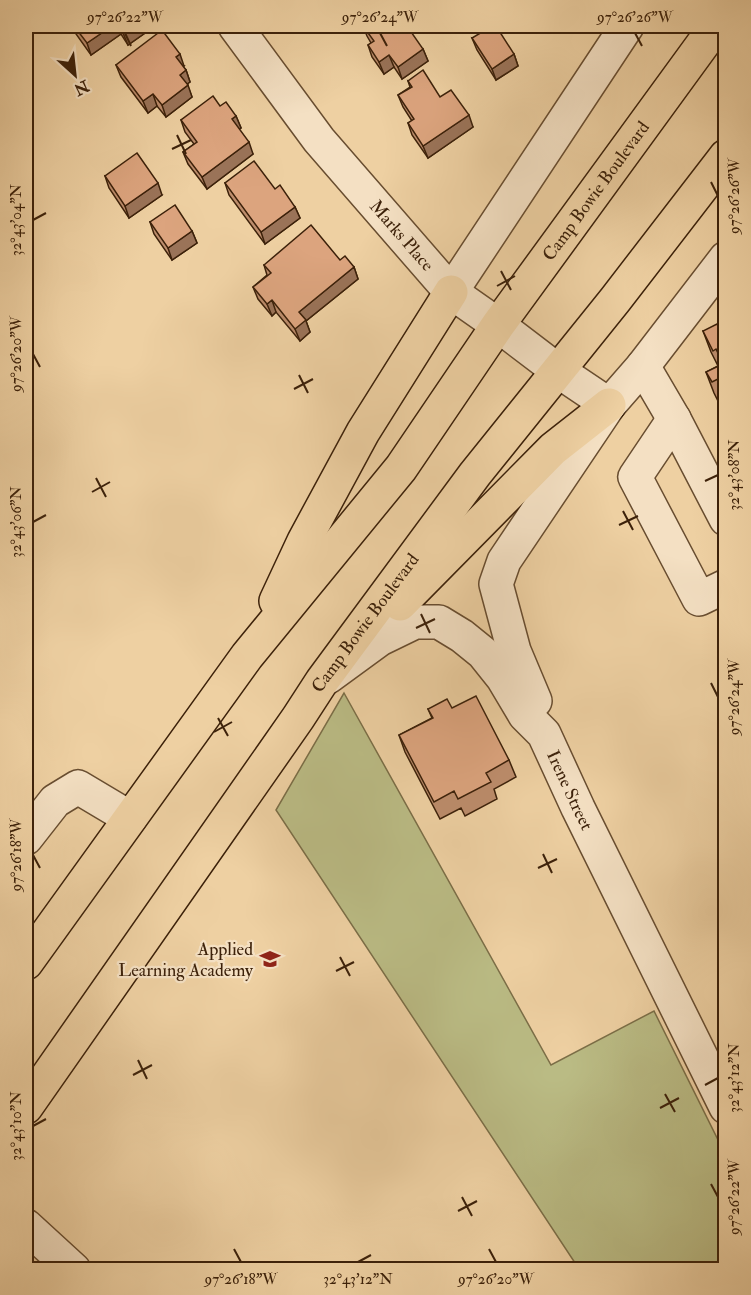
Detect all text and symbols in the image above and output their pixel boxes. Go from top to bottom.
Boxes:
text: 97°26'22"W [86,8,164,27]
text: 97°26'24"W [341,8,419,27]
text: 97°26'26"W [596,8,674,27]
north arrow [45,45,105,105]
text: N [70,75,93,100]
street label: Camp Bowie Boulevard [537,116,654,265]
text: 97°26'26"W [725,157,744,235]
text: 32°43'04"N [7,183,26,256]
street label: Marks Place [365,195,439,276]
text: 97°26'20"W [7,315,26,393]
text: 32°43'08"N [725,439,744,511]
text: 32°43'06"N [7,486,26,558]
street label: Camp Bowie Boulevard [306,549,424,697]
text: 97°26'24"W [725,658,744,736]
street label: Irene Street [542,747,599,834]
text: 97°26'18"W [7,818,26,893]
place label: Applied Learning Academy [118,938,254,982]
school or university icon: Applied Learning Academy [258,947,282,971]
text: 32°43'12"N [725,1043,744,1113]
text: 32°43'10"N [7,1091,26,1161]
text: 97°26'22"W [725,1158,744,1236]
text: 97°26'18"W [203,1270,278,1289]
text: 32°43'12"N [323,1270,393,1289]
text: 97°26'20"W [457,1270,535,1289]

